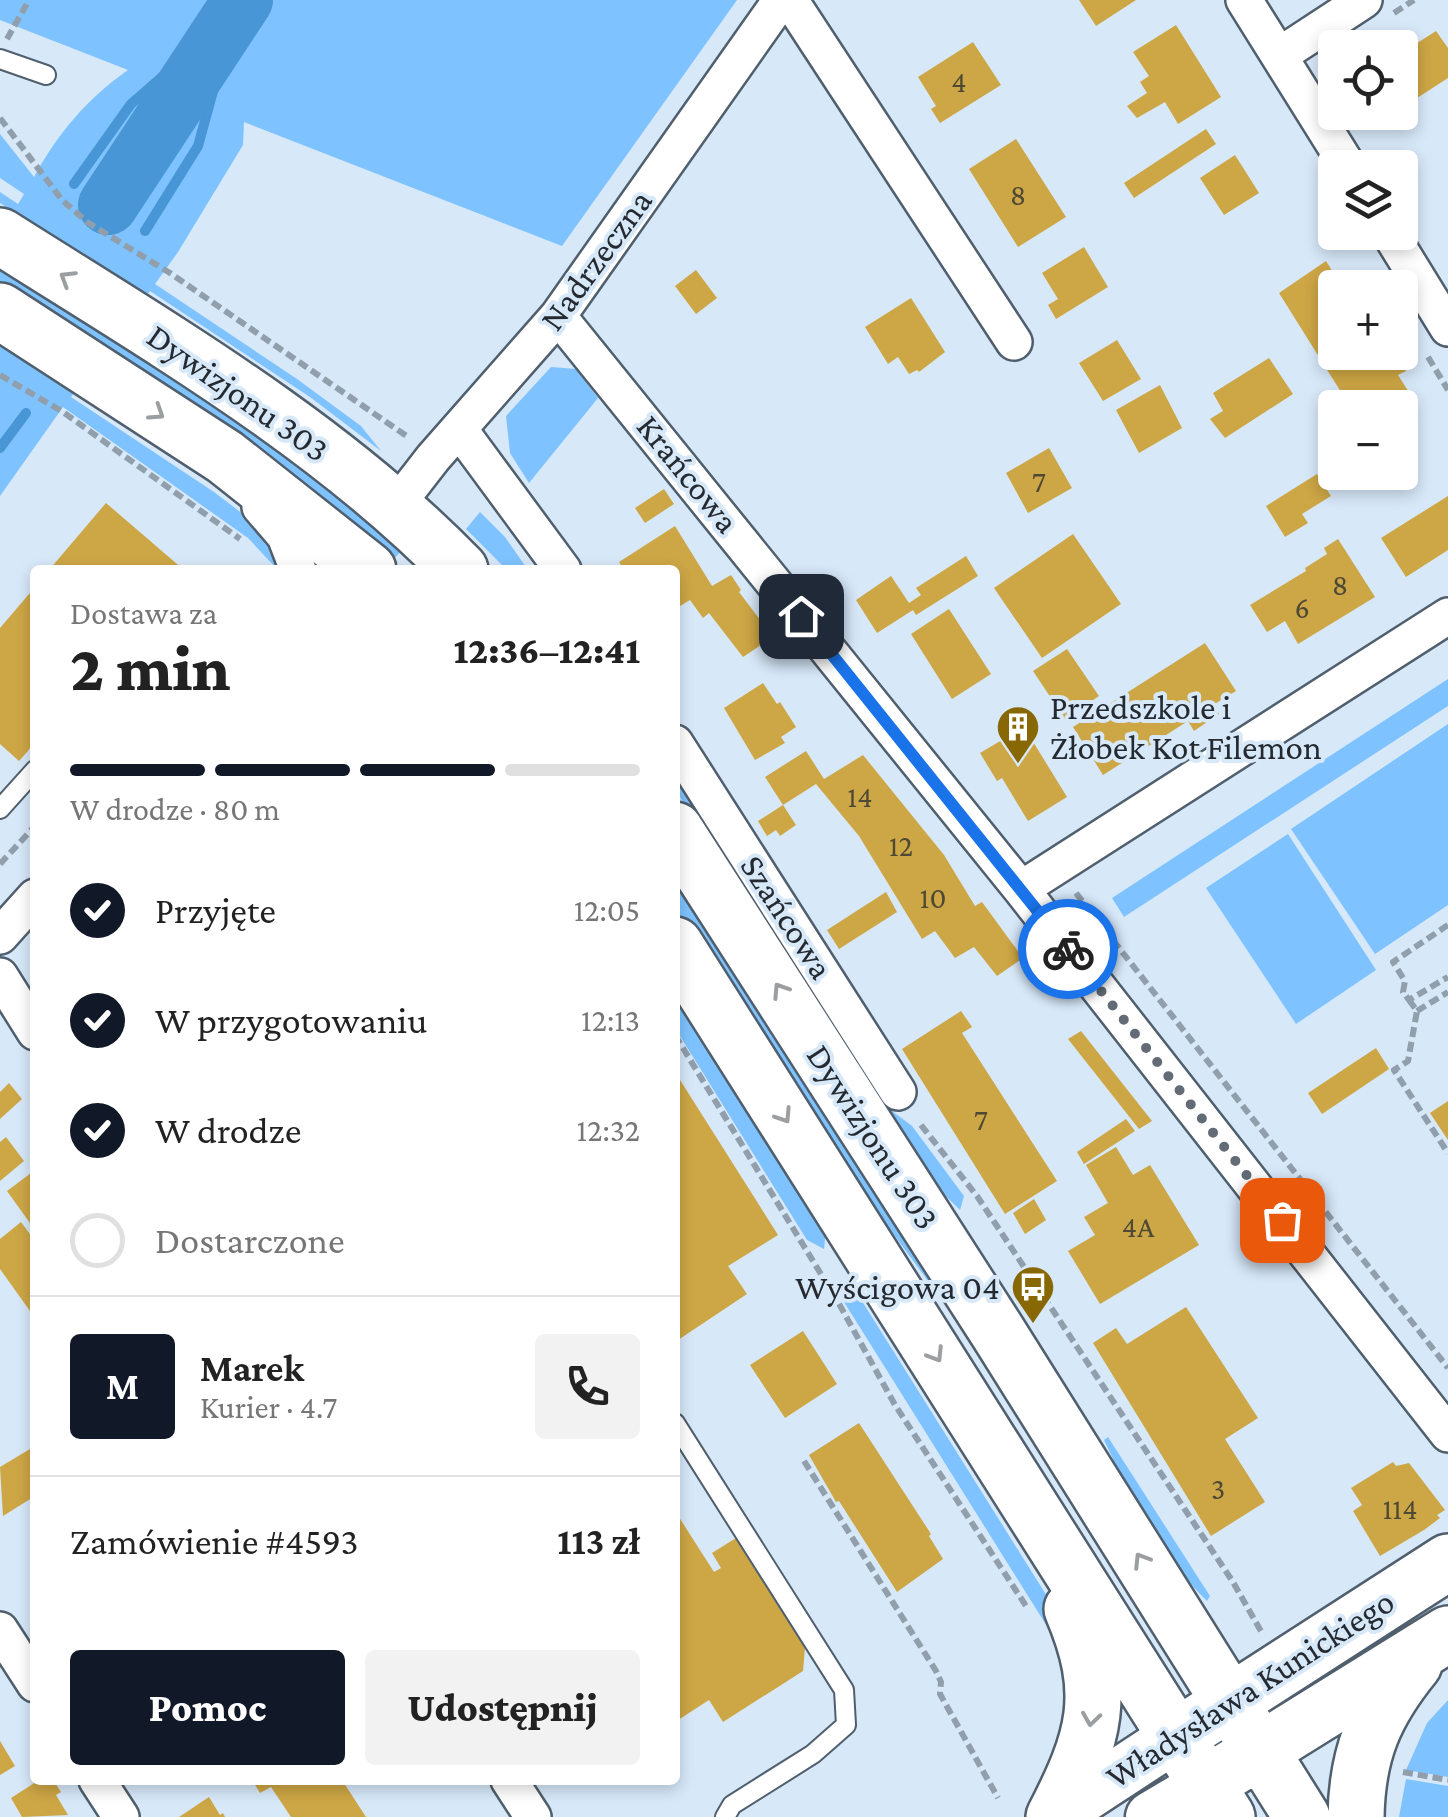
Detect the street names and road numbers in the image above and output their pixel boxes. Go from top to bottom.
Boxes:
street label: Nadrzeczna [532,182,660,338]
street label: Dywizjonu 303 [140,316,336,470]
street label: Krańcowa [629,407,747,541]
street label: Szańcowa [733,848,841,986]
street label: Dywizjonu 303 [799,1037,947,1237]
street label: Władysława Kunickiego [1099,1581,1401,1797]

